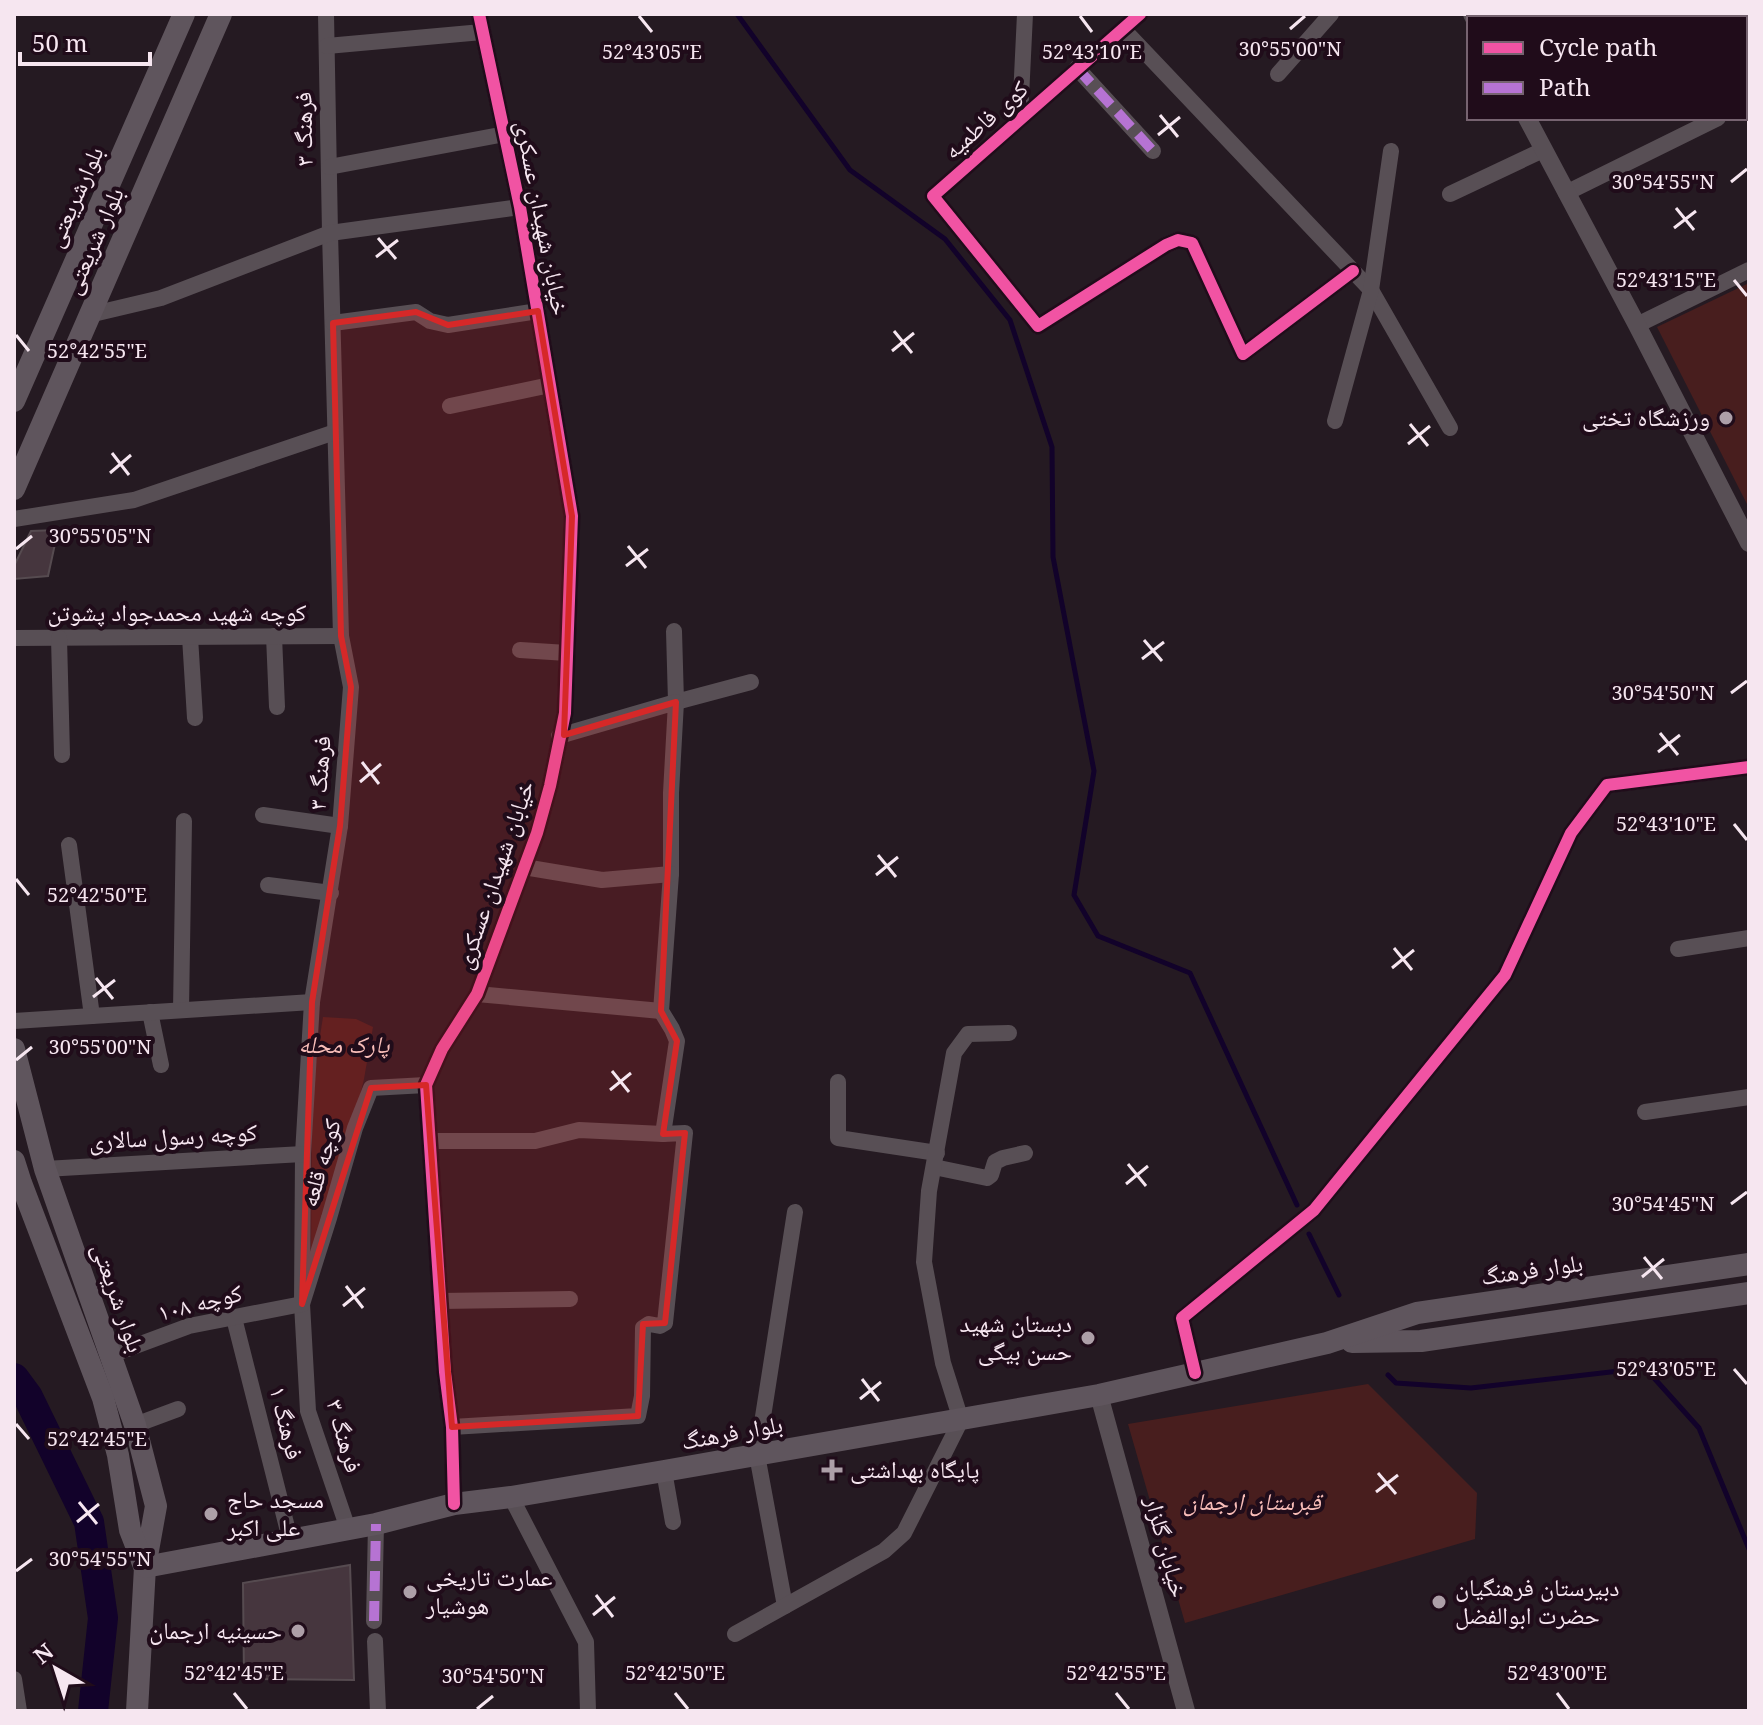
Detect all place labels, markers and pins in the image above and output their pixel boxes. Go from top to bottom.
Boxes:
place label: ورزشگاه تختی [1582,400,1710,433]
marker: ورزشگاه تختی [1717,409,1735,427]
place label: دبستان شهید حسن بیگی [960,1306,1072,1367]
marker: دبستان شهید حسن بیگی [1079,1329,1097,1347]
place label: پایگاه بهداشتی [850,1452,979,1485]
marker: پایگاه بهداشتی [821,1459,843,1481]
place label: مسجد حاج علی اکبر [226,1482,324,1543]
marker: مسجد حاج علی اکبر [202,1505,220,1523]
place label: عمارت تاریخی هوشیار [425,1560,552,1621]
place label: دبیرستان فرهنگیان حضرت ابوالفضل [1455,1570,1619,1631]
marker: عمارت تاریخی هوشیار [401,1583,419,1601]
marker: دبیرستان فرهنگیان حضرت ابوالفضل [1430,1593,1448,1611]
place label: حسینیه ارجمان [149,1613,282,1646]
marker: حسینیه ارجمان [289,1622,307,1640]

